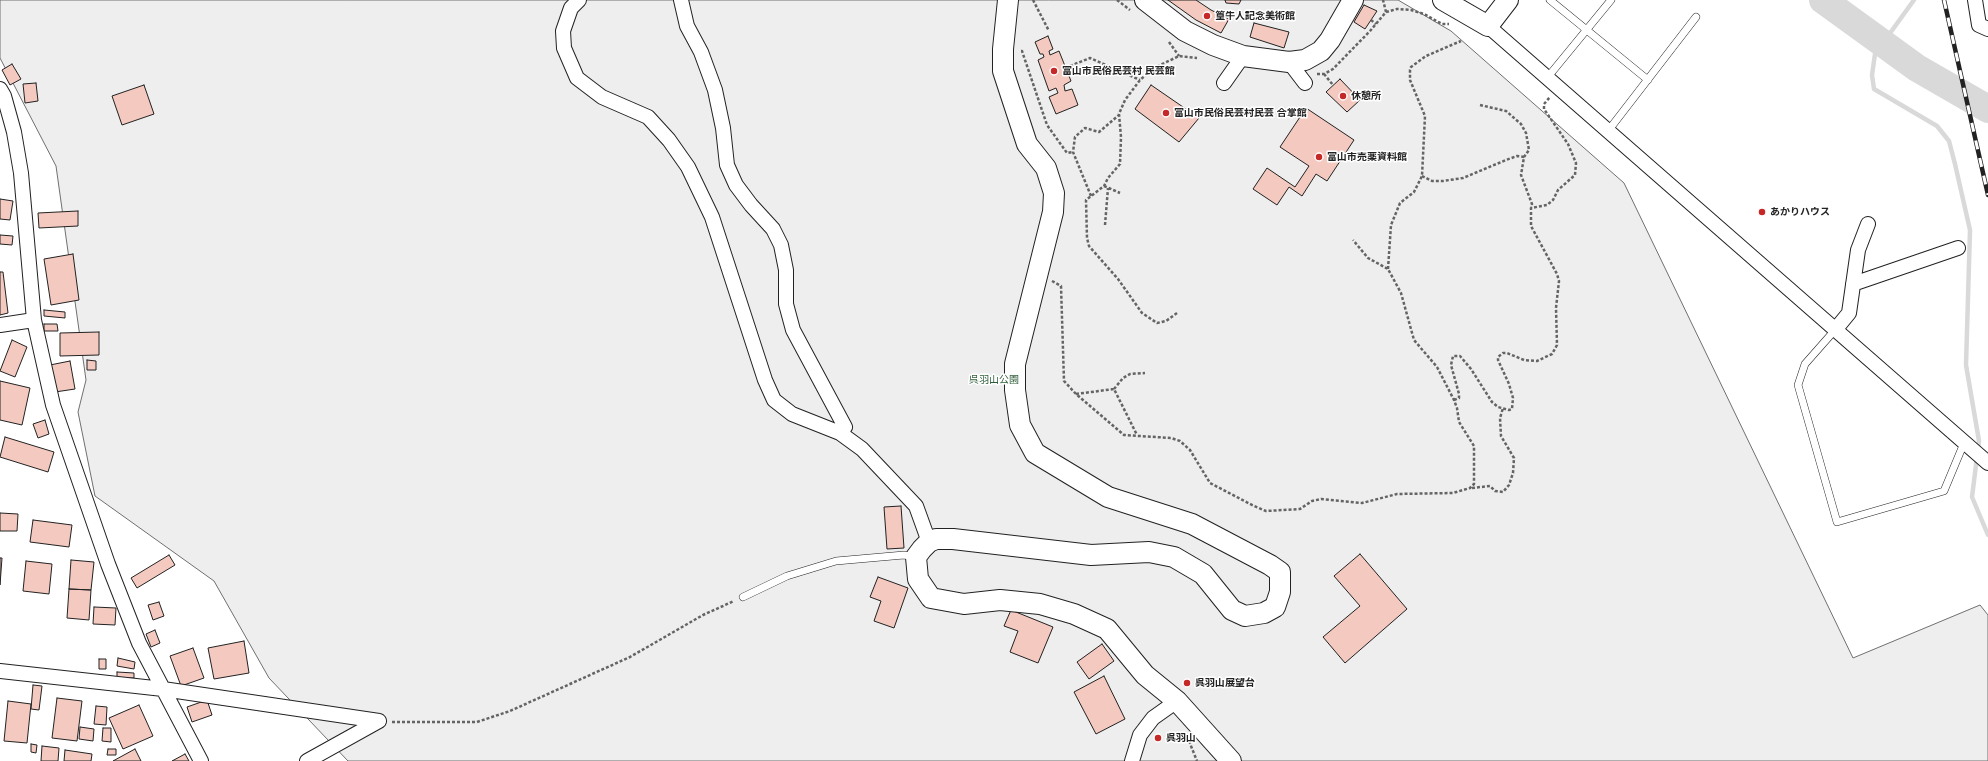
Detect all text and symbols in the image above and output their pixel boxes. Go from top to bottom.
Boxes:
place label: 篁牛人記念美術館 [1215,10,1295,22]
marker: 篁牛人記念美術館 [1202,11,1212,21]
place label: 富山市民俗民芸村 民芸館 [1062,65,1175,77]
marker: 富山市民俗民芸村 民芸館 [1049,66,1059,76]
place label: 休憩所 [1351,90,1381,102]
marker: 休憩所 [1338,91,1348,101]
place label: 富山市民俗民芸村民芸 合掌館 [1174,107,1307,119]
marker: 富山市民俗民芸村民芸 合掌館 [1161,108,1171,118]
place label: 富山市売薬資料館 [1327,151,1407,163]
marker: 富山市売薬資料館 [1314,152,1324,162]
place label: あかりハウス [1770,206,1830,218]
marker: あかりハウス [1757,207,1767,217]
park label: 呉羽山公園 [969,374,1019,386]
place label: 呉羽山展望台 [1195,677,1255,689]
marker: 呉羽山展望台 [1182,678,1192,688]
place label: 呉羽山 [1166,732,1196,744]
marker: 呉羽山 [1153,733,1163,743]

